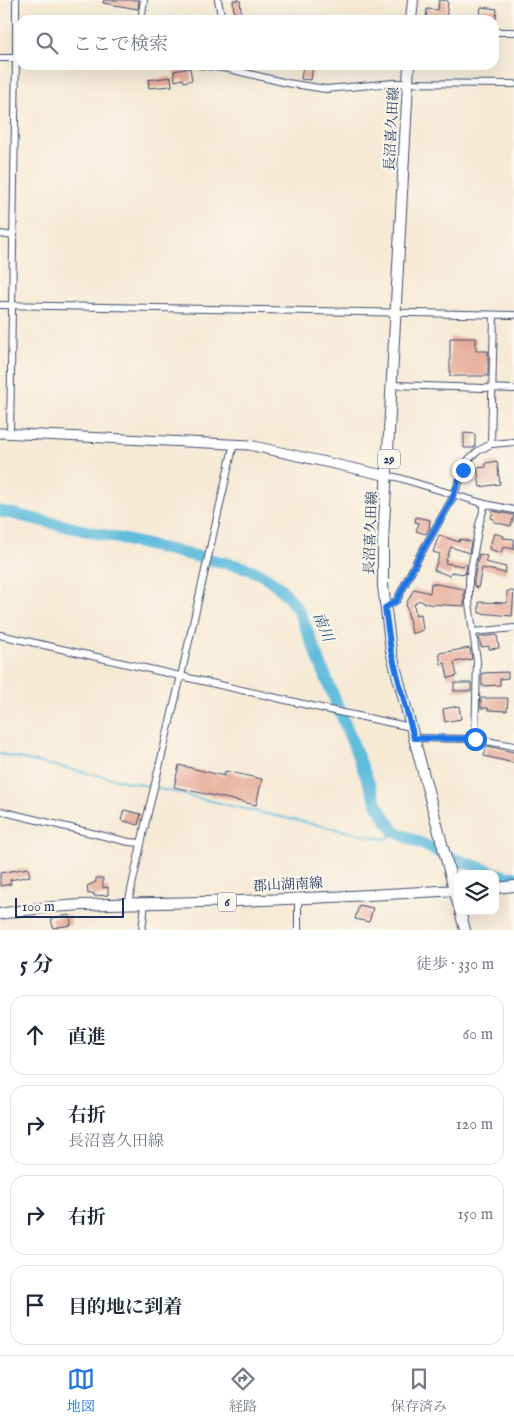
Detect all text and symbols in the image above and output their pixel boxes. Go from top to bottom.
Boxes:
search box [15,15,499,70]
icon: search [33,29,61,57]
text: ここで検索 [73,33,168,57]
street label: 長沼喜久田線 [381,87,403,171]
road number: 29 [378,449,400,468]
route end [452,459,475,482]
street label: 長沼喜久田線 [361,491,381,575]
water label: 南川 [309,610,338,646]
route start [464,728,487,751]
map controls [454,870,499,915]
button: layers [454,870,499,915]
street label: 郡山湖南線 [253,874,323,896]
road number: 6 [218,892,236,912]
scale bar [15,895,124,918]
text: 100 m [22,898,55,916]
text: 5 分 [20,952,53,979]
text: 徒歩 · 330 m [416,955,494,975]
icon: ahead [21,1021,49,1049]
text: 60 m [463,1025,493,1045]
text: 直進 [68,1026,106,1050]
text: 右折 [68,1104,106,1128]
icon: right [21,1111,49,1139]
text: 120 m [456,1115,493,1135]
text: 長沼喜久田線 [68,1132,164,1152]
icon: right [21,1201,49,1229]
text: 150 m [458,1205,493,1225]
text: 右折 [68,1206,106,1230]
icon: arrive [21,1291,49,1319]
text: 目的地に到着 [68,1296,182,1320]
tab: 地図 [67,1365,95,1416]
tab: 経路 [229,1365,257,1416]
tab: 保存済み [391,1365,447,1416]

